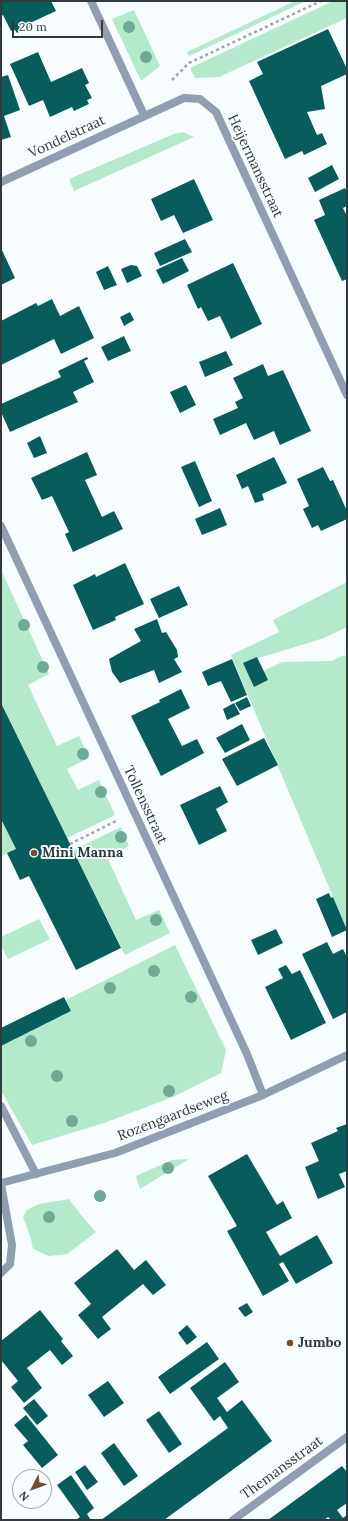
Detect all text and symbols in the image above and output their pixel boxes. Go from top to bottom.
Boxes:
scale bar [14,12,105,38]
text: 20 m [19,19,47,34]
street label: Vondelstraat [26,112,108,162]
street label: Heijermansstraat [224,112,286,220]
street label: Tollensstraat [120,763,170,847]
place label: Mini Manna [42,845,123,861]
marker: Mini Manna [29,848,39,858]
street label: Rozengaardseweg [115,1087,231,1145]
place label: Jumbo [298,1335,341,1351]
marker: Jumbo [285,1338,295,1348]
street label: Themansstraat [238,1433,326,1503]
north arrow [12,1469,52,1509]
text: N [16,1489,32,1504]

